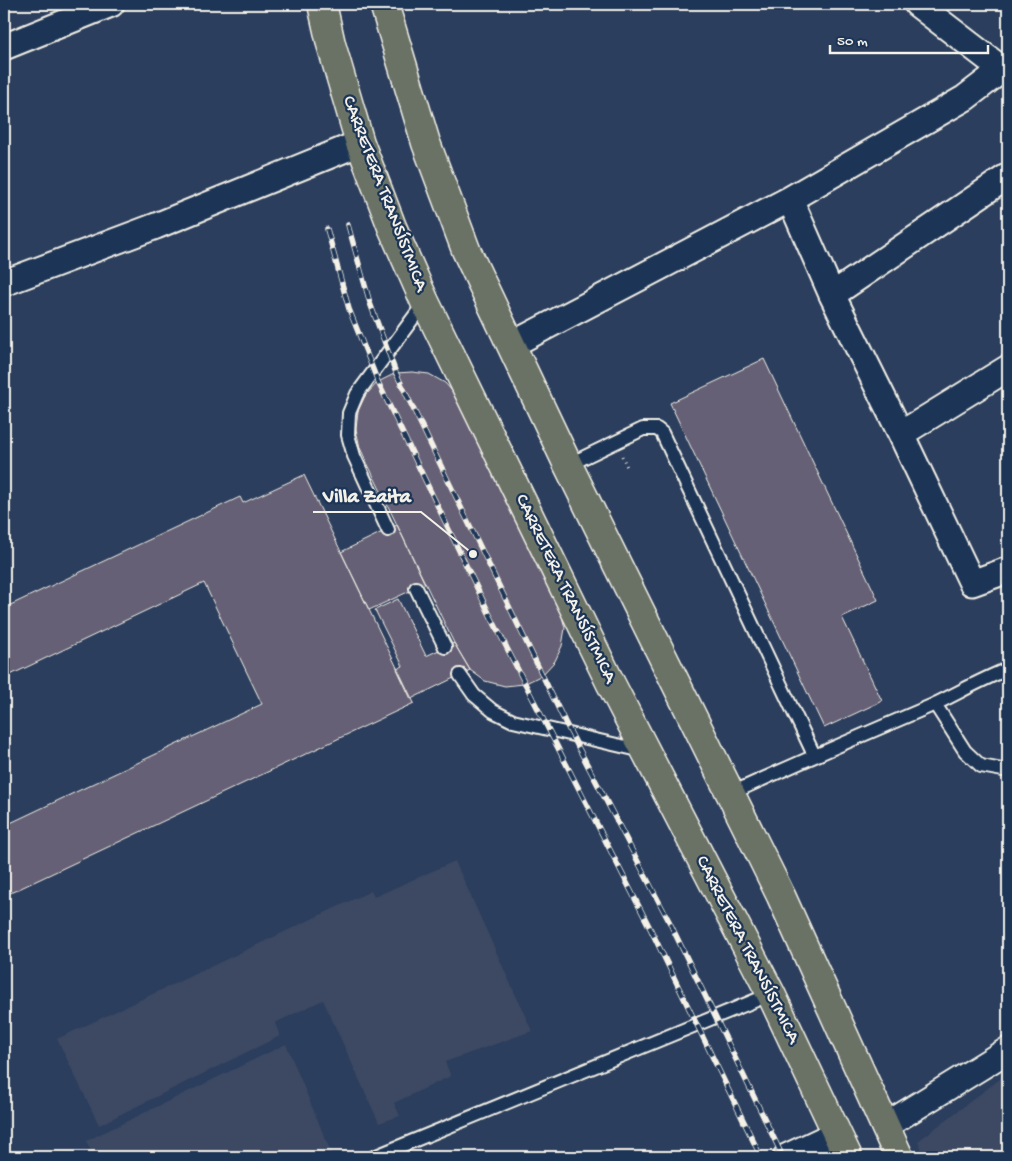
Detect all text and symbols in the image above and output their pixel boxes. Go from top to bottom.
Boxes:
scale bar [830,22,987,54]
text: 50 m [837,33,868,51]
street label: CARRETERA TRANSÍSTMICA [336,93,433,297]
callout: Villa Zaita [313,477,421,512]
text: Villa Zaita [322,487,412,510]
street label: CARRETERA TRANSÍSTMICA [509,491,622,689]
street label: CARRETERA TRANSÍSTMICA [690,852,805,1049]

